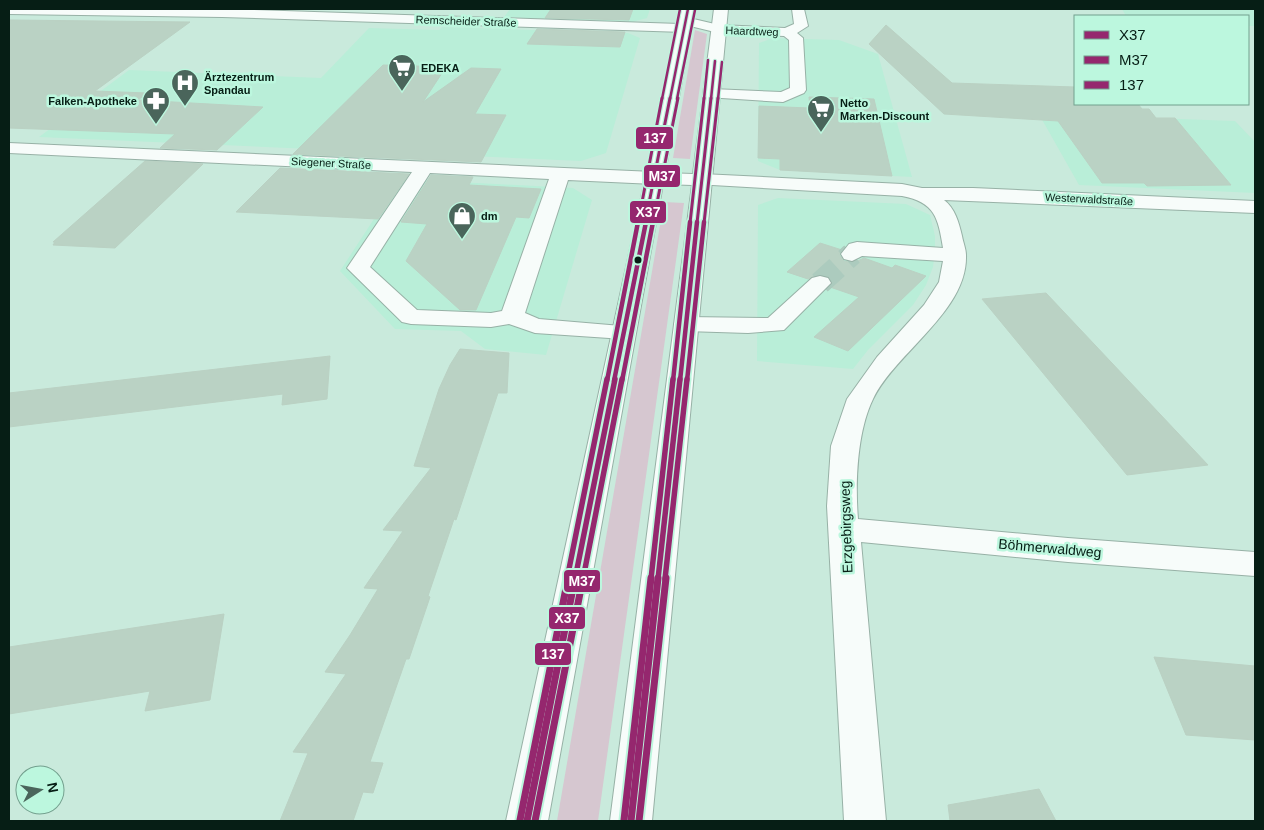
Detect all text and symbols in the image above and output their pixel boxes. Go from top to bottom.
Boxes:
street label: Remscheider Straße [415,13,517,29]
legend [1074,15,1249,105]
street label: Haardtweg [725,24,779,38]
text: X37 [1119,26,1146,43]
text: M37 [1119,51,1148,68]
supermarket icon: EDEKA [387,53,417,92]
place label: EDEKA [421,62,460,74]
hospital icon: Ärztezentrum Spandau [170,68,200,107]
place label: Ärztezentrum Spandau [204,71,275,96]
text: 137 [1119,76,1144,93]
pharmacy icon: Falken-Apotheke [141,86,171,125]
supermarket icon: Netto Marken-Discount [806,94,836,133]
place label: Falken-Apotheke [48,95,137,107]
place label: Netto Marken-Discount [840,97,930,122]
line badge: 137 [635,126,674,150]
text: 137 [643,130,667,146]
street label: Siegener Straße [291,155,371,171]
line badge: M37 [643,164,681,188]
text: M37 [648,168,676,184]
street label: Westerwaldstraße [1045,191,1133,207]
line badge: X37 [629,200,667,224]
shop icon: dm [447,201,477,240]
text: X37 [636,204,661,220]
place label: dm [481,210,498,222]
unlabelled marker [633,255,643,265]
street label: Erzgebirgsweg [836,480,856,574]
street label: Böhmerwaldweg [998,536,1102,560]
line badge: M37 [563,569,601,593]
text: M37 [568,573,596,589]
line badge: X37 [548,606,586,630]
text: X37 [555,610,580,626]
line badge: 137 [534,642,572,666]
text: 137 [541,646,565,662]
north arrow [15,765,65,815]
text: N [44,781,62,794]

